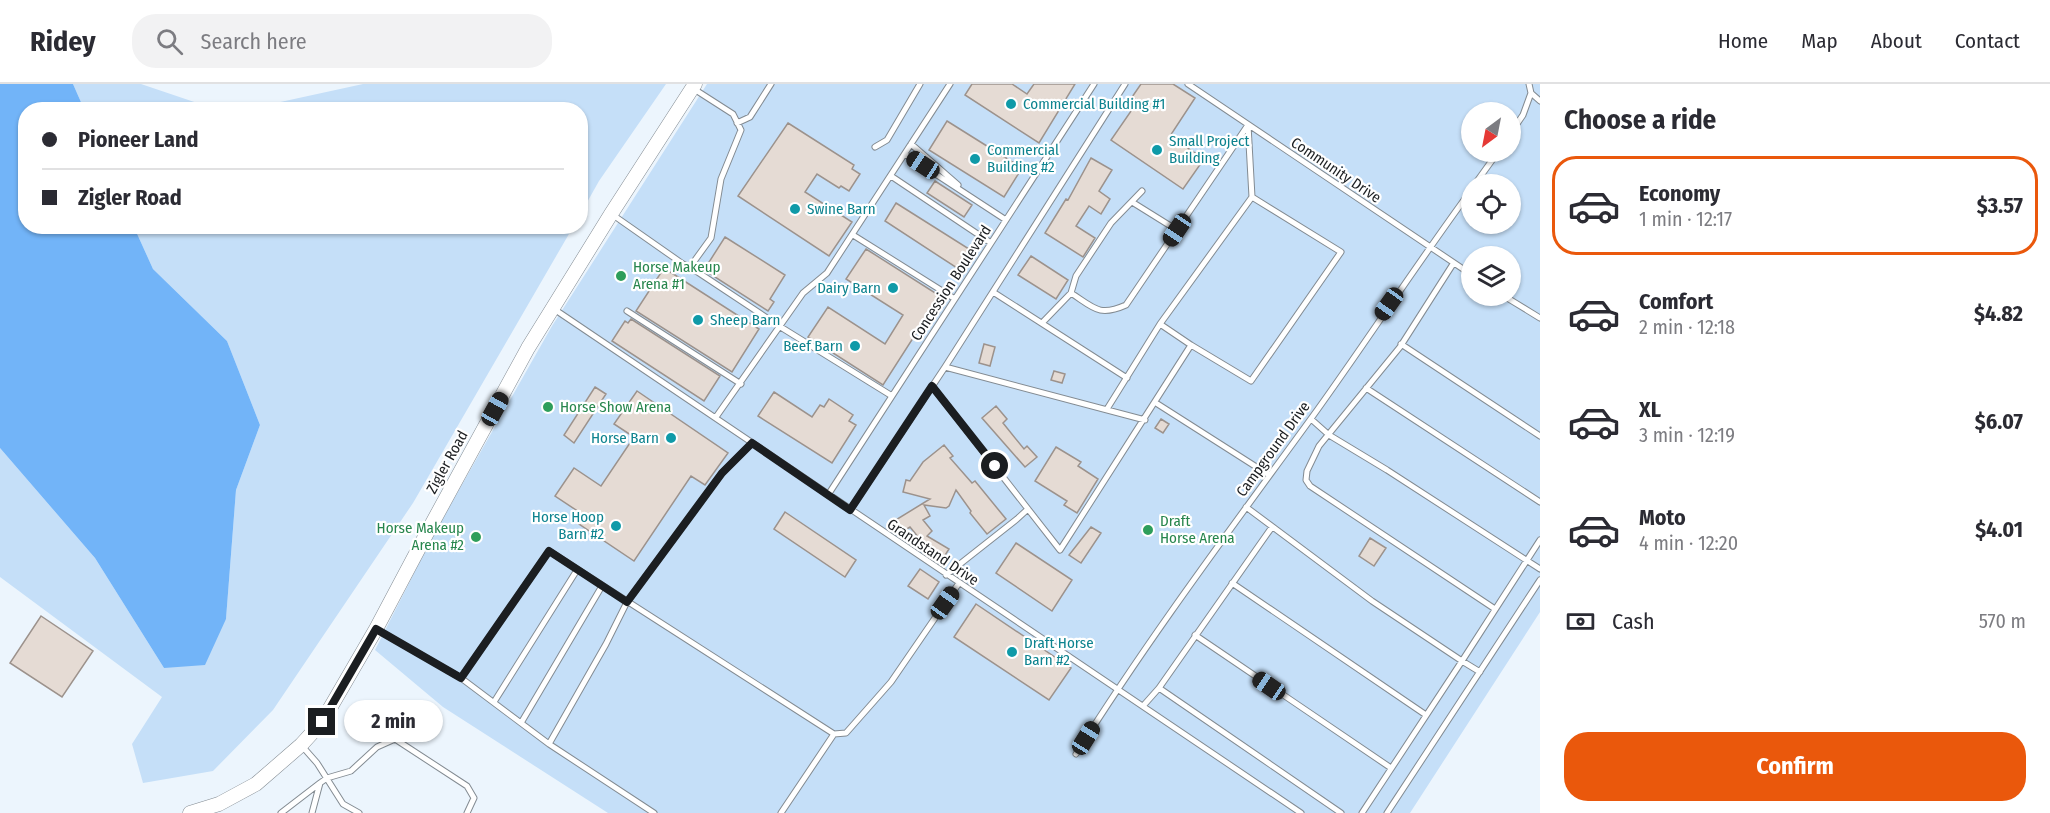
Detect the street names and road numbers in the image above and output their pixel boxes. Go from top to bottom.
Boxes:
street label: Community Drive [1288,133,1384,207]
street label: Concession Boulevard [907,222,995,344]
street label: Campground Drive [1232,398,1314,500]
street label: Zigler Road [422,427,472,497]
street label: Grandstand Drive [884,515,982,589]

